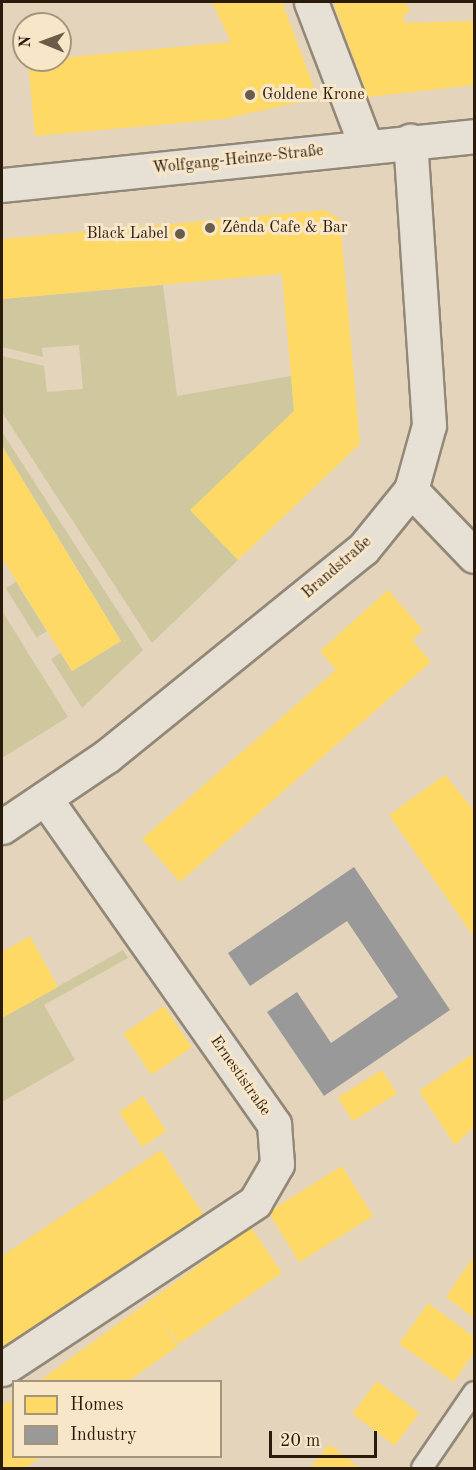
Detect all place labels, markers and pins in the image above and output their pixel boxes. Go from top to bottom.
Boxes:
place label: Goldene Krone [262,85,365,105]
marker: Goldene Krone [243,88,257,102]
place label: Zênda Cafe & Bar [222,218,347,238]
marker: Zênda Cafe & Bar [203,221,217,235]
place label: Black Label [86,224,168,244]
marker: Black Label [173,227,187,241]

